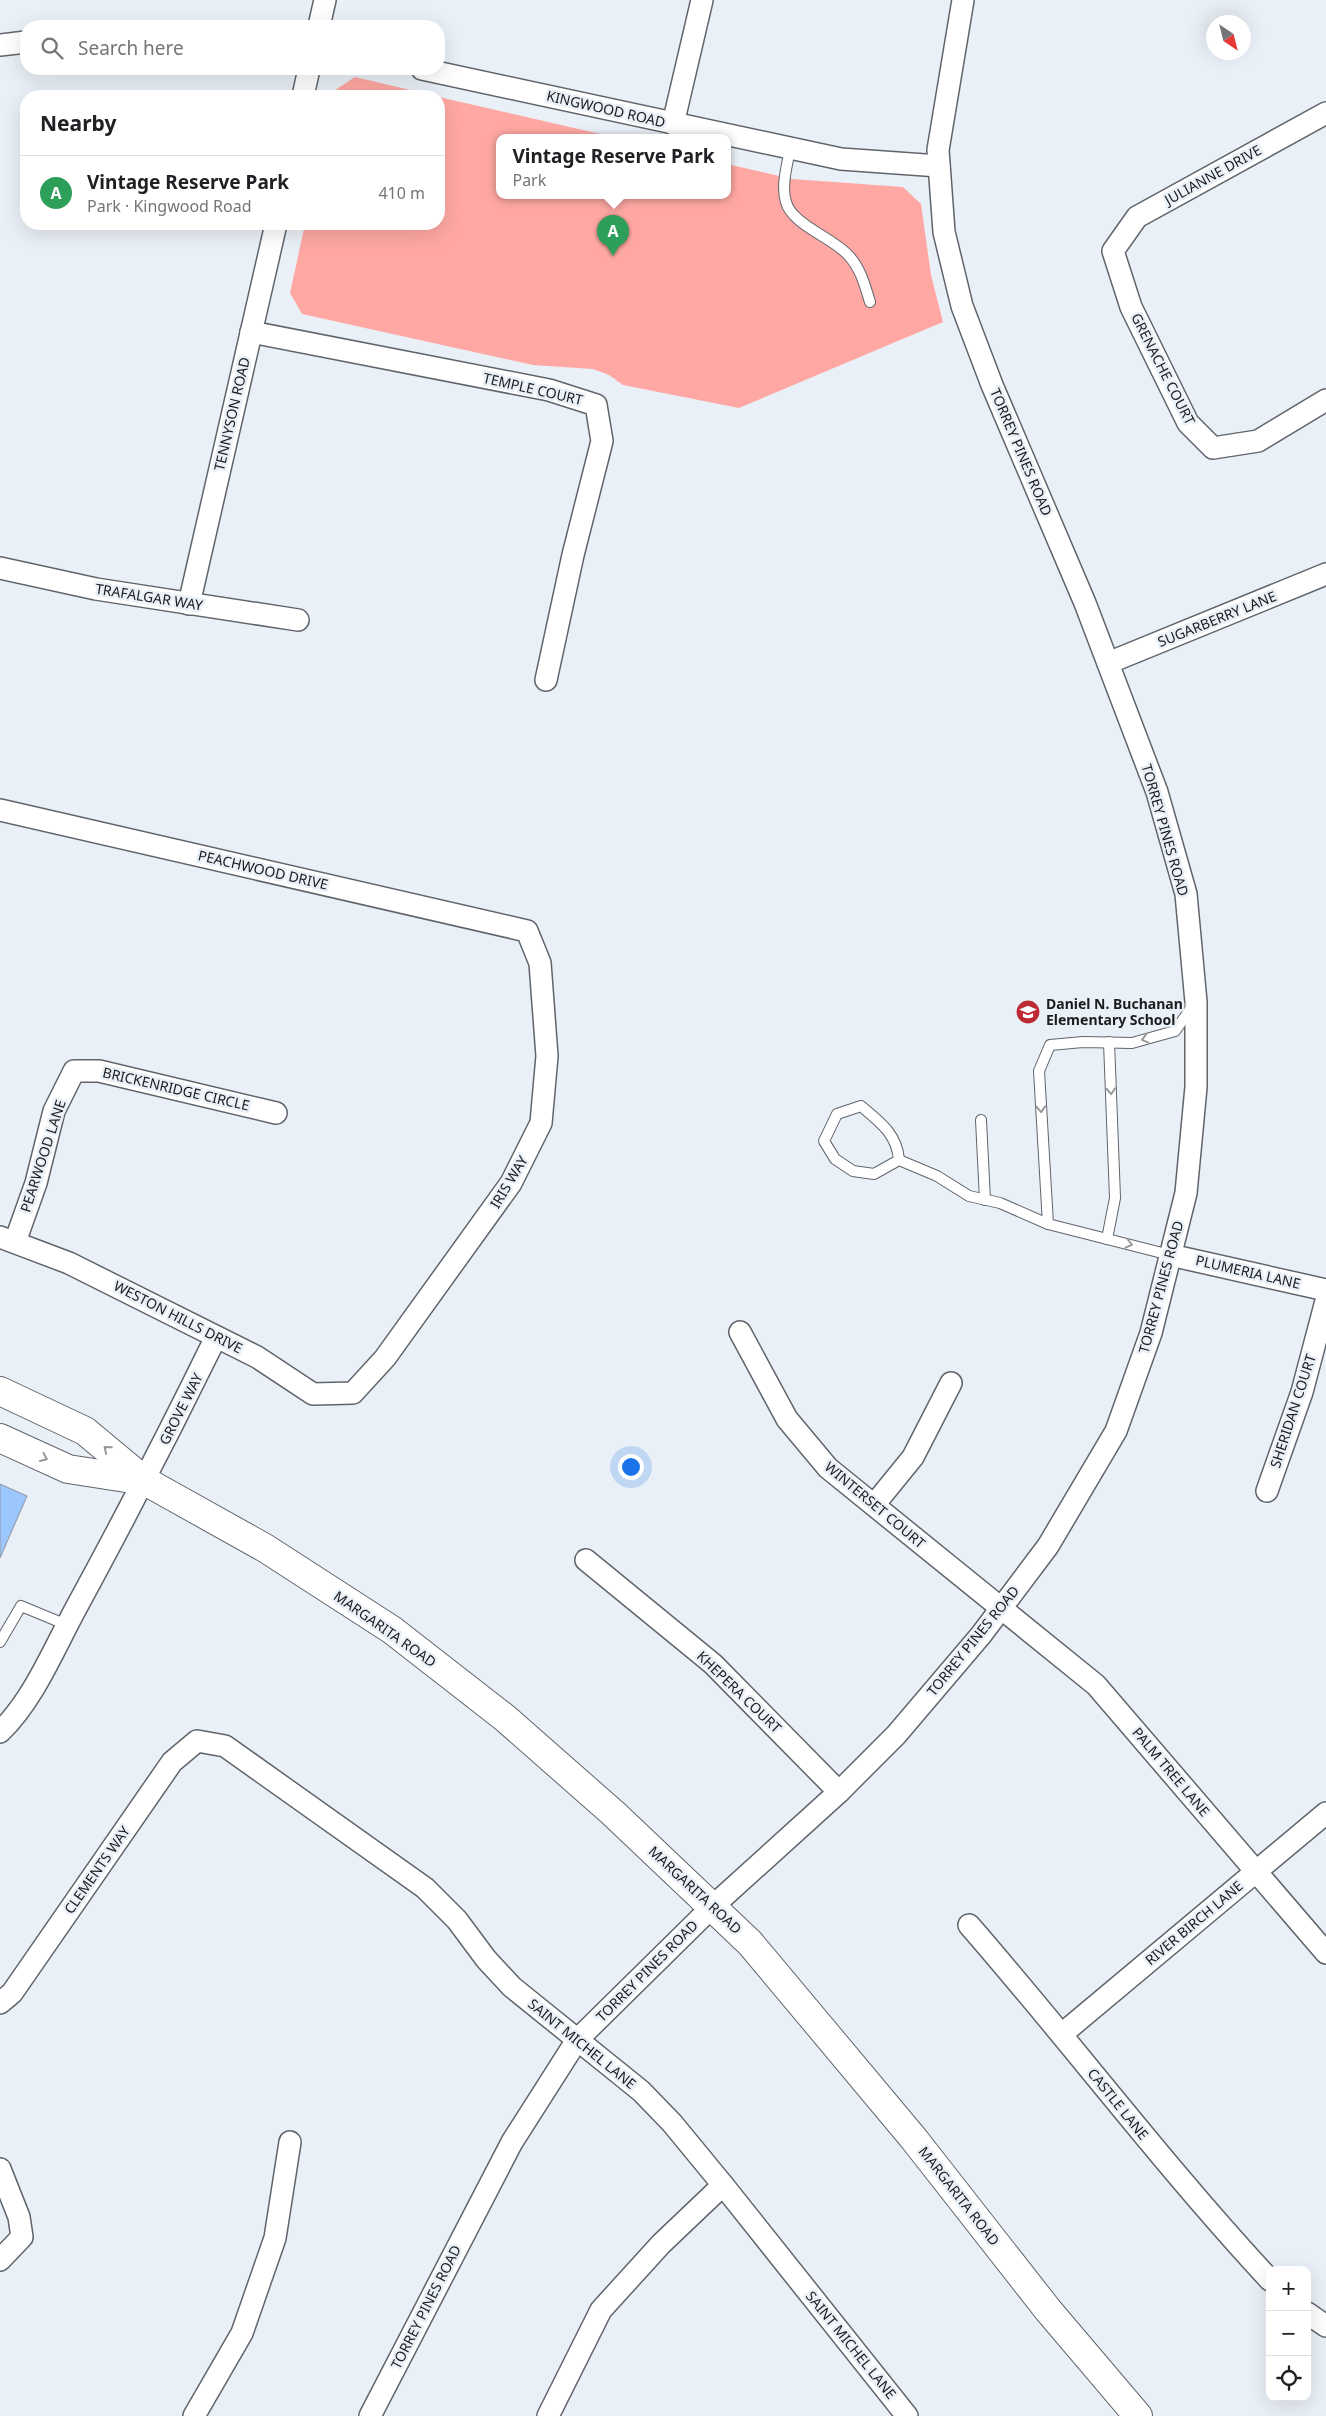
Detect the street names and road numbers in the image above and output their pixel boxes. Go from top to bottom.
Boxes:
street label: KINGWOOD ROAD [545,86,667,131]
street label: JULIANNE DRIVE [1159,140,1264,210]
street label: GRENACHE COURT [1127,310,1200,428]
street label: TENNYSON ROAD [209,355,254,473]
street label: TEMPLE COURT [481,368,585,409]
street label: TORREY PINES ROAD [986,385,1057,518]
street label: TRAFALGAR WAY [94,579,204,614]
street label: SUGARBERRY LANE [1155,586,1279,651]
street label: TORREY PINES ROAD [1138,762,1193,898]
street label: PEACHWOOD DRIVE [196,845,330,894]
street label: BRICKENRIDGE CIRCLE [101,1062,251,1115]
street label: PEARWOOD LANE [15,1097,70,1215]
street label: IRIS WAY [485,1152,532,1212]
street label: TORREY PINES ROAD [1134,1218,1187,1355]
street label: PLUMERIA LANE [1194,1250,1302,1293]
street label: WESTON HILLS DRIVE [111,1276,246,1357]
street label: SHERIDAN COURT [1265,1351,1320,1470]
street label: GROVE WAY [154,1370,207,1448]
street label: WINTERSET COURT [821,1457,930,1552]
street label: TORREY PINES ROAD [922,1582,1023,1700]
street label: MARGARITA ROAD [330,1586,440,1671]
street label: KHEPERA COURT [693,1646,786,1737]
street label: PALM TREE LANE [1128,1723,1214,1820]
street label: CLEMENTS WAY [59,1822,134,1917]
street label: MARGARITA ROAD [645,1841,746,1938]
street label: RIVER BIRCH LANE [1141,1876,1247,1969]
street label: TORREY PINES ROAD [592,1916,702,2026]
street label: SAINT MICHEL LANE [524,1994,640,2093]
street label: CASTLE LANE [1084,2064,1153,2143]
street label: MARGARITA ROAD [915,2142,1004,2249]
street label: TORREY PINES ROAD [386,2242,465,2372]
street label: SAINT MICHEL LANE [802,2287,901,2403]

